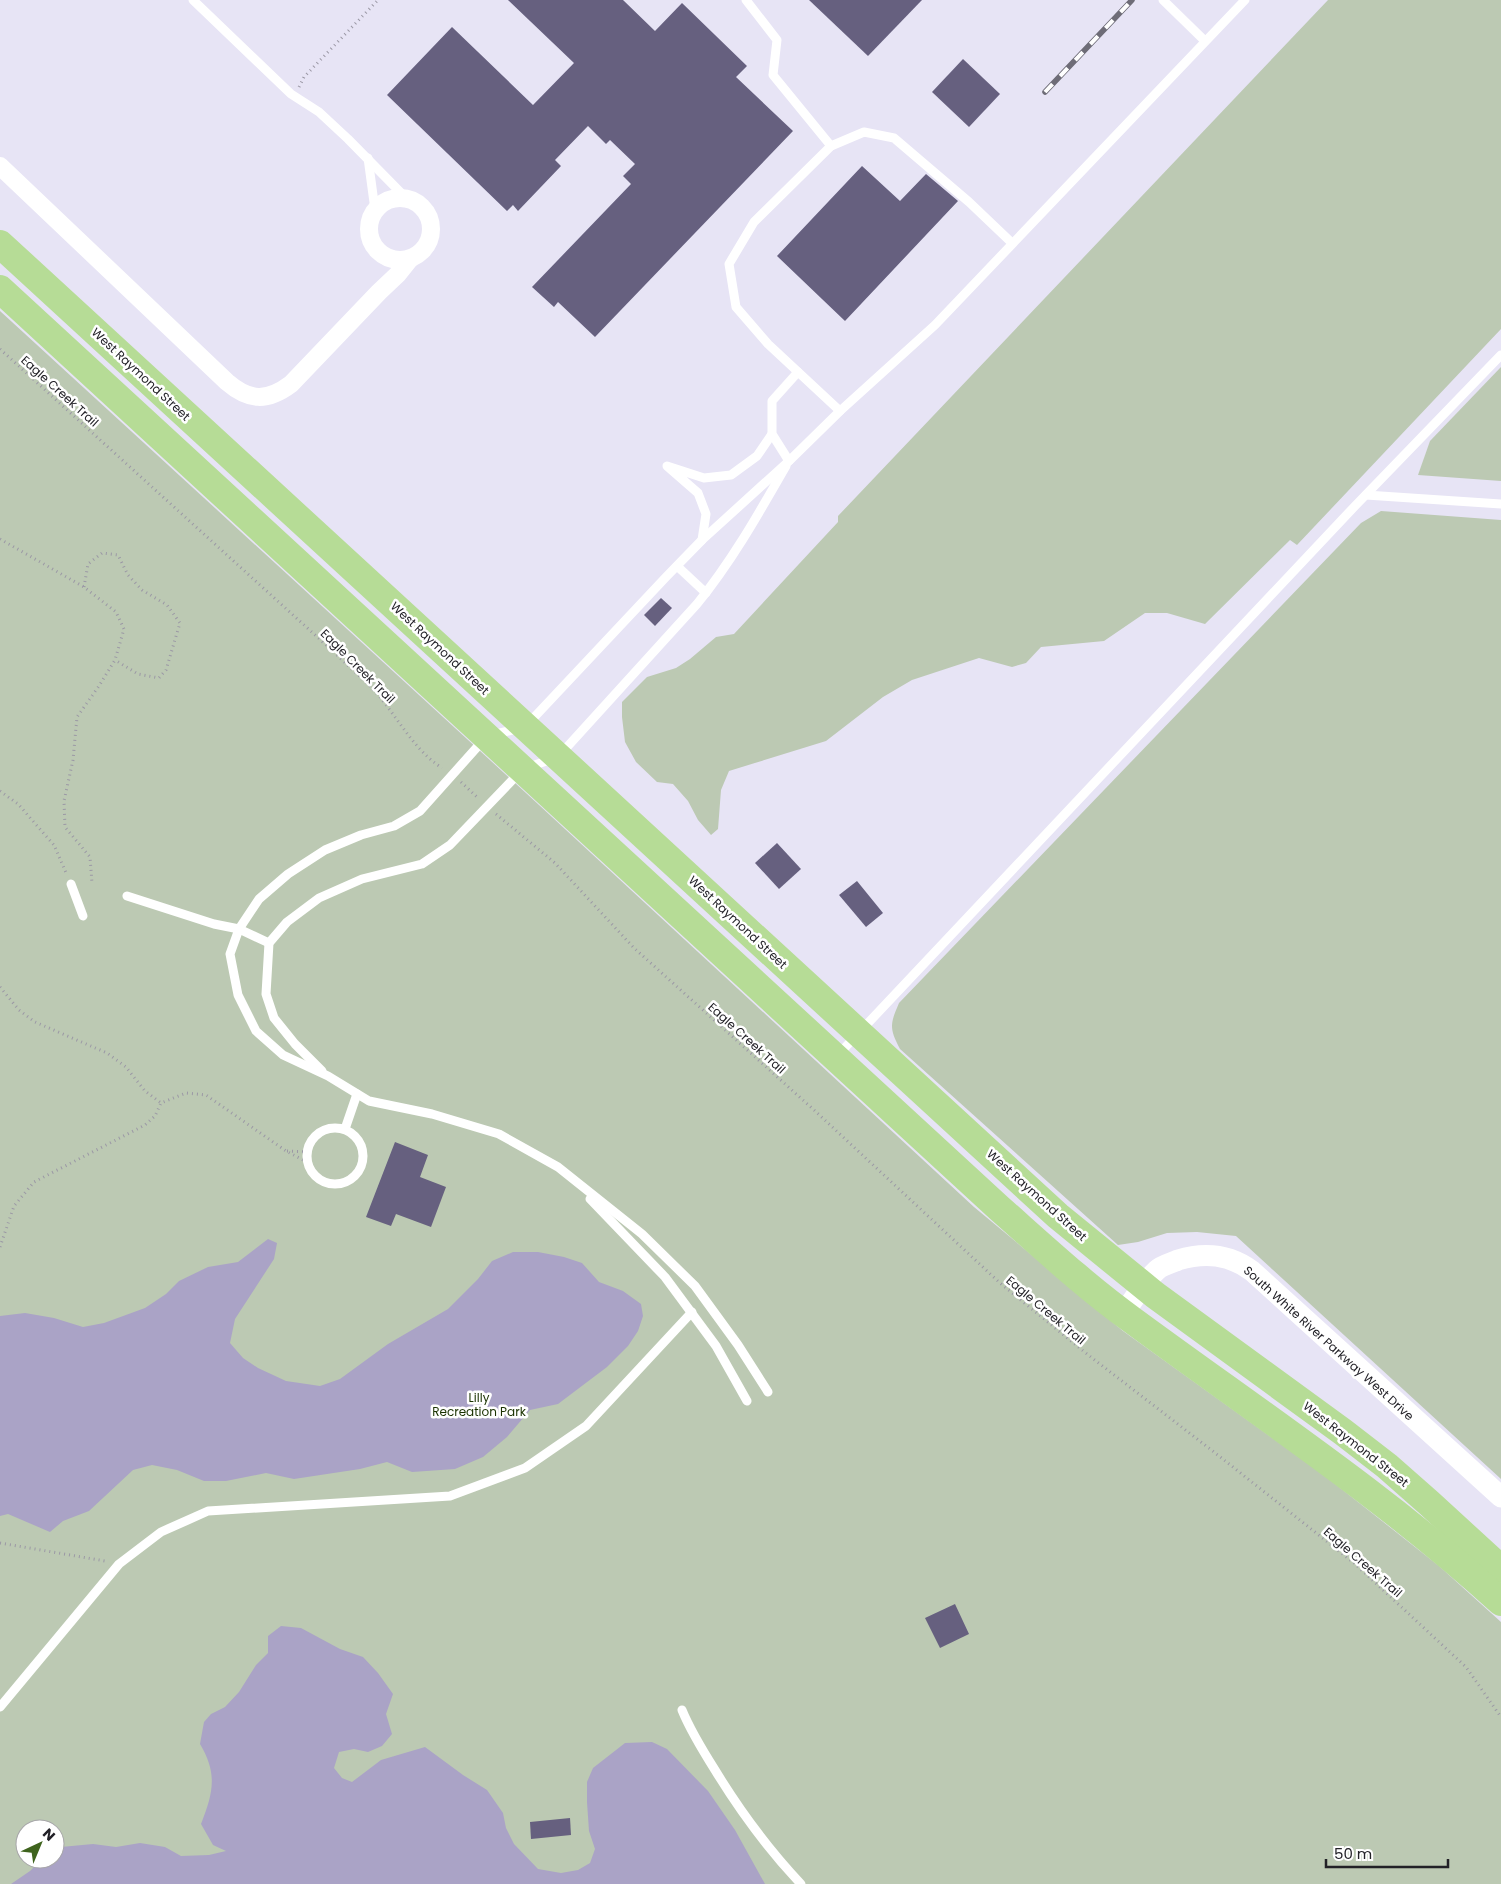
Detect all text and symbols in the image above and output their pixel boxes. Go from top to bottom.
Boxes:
street label: West Raymond Street [88,324,194,424]
street label: Eagle Creek Trail [18,352,102,430]
street label: West Raymond Street [387,598,493,698]
street label: Eagle Creek Trail [317,625,399,707]
street label: West Raymond Street [685,872,791,972]
street label: Eagle Creek Trail [705,999,789,1077]
street label: West Raymond Street [983,1145,1091,1245]
street label: South White River Parkway West Drive [1240,1262,1418,1424]
street label: Eagle Creek Trail [1003,1272,1089,1348]
park label: Lilly Recreation Park [432,1389,527,1420]
street label: West Raymond Street [1300,1397,1412,1491]
street label: Eagle Creek Trail [1320,1523,1406,1601]
north arrow [15,1819,65,1869]
text: N [38,1824,60,1845]
scale bar [1326,1836,1448,1868]
text: 50 m [1334,1843,1372,1864]

